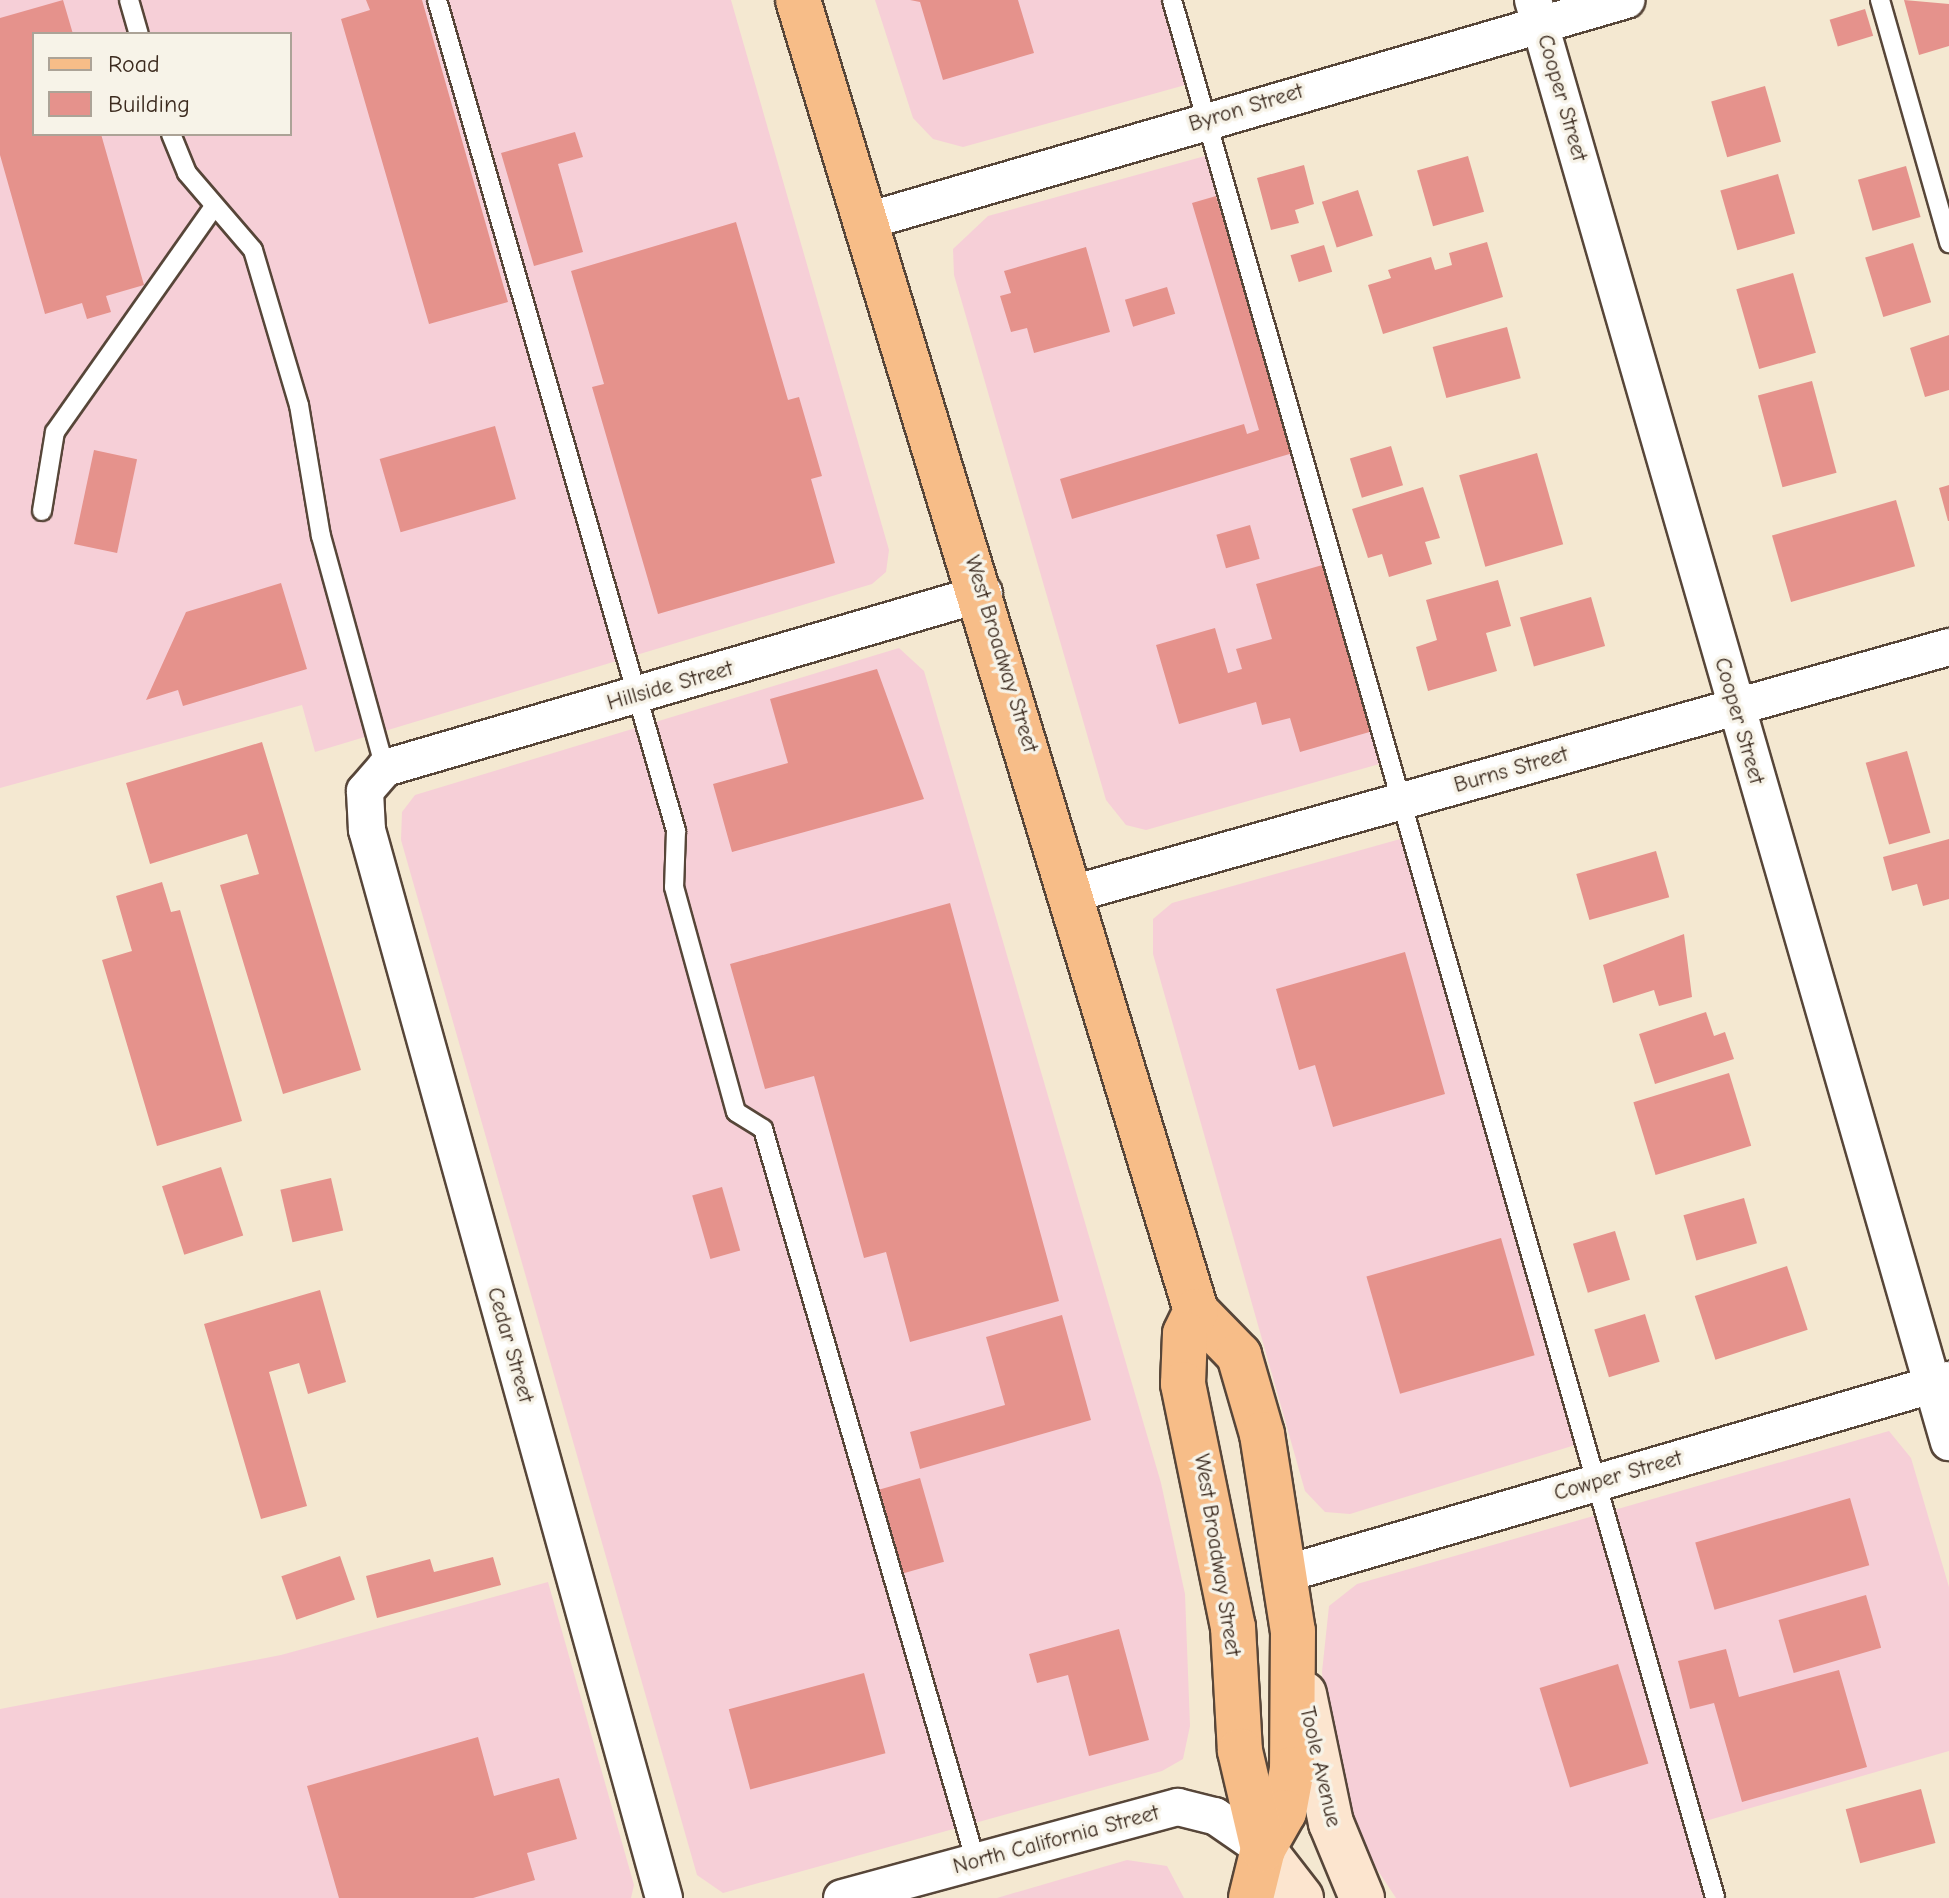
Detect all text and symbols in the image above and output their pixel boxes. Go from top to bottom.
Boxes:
legend [32,32,292,136]
street label: Cooper Street [1531,32,1593,164]
text: Road [108,50,160,78]
street label: Byron Street [1186,78,1306,138]
text: Building [108,90,190,118]
street label: West Broadway Street [958,552,1044,756]
street label: Hillside Street [604,655,736,717]
street label: Cooper Street [1708,655,1770,787]
street label: Burns Street [1451,741,1571,799]
street label: Cedar Street [481,1284,539,1406]
street label: Cowper Street [1551,1445,1685,1507]
street label: West Broadway Street [1188,1452,1246,1658]
street label: Toole Avenue [1293,1704,1347,1830]
street label: North California Street [950,1800,1162,1880]

